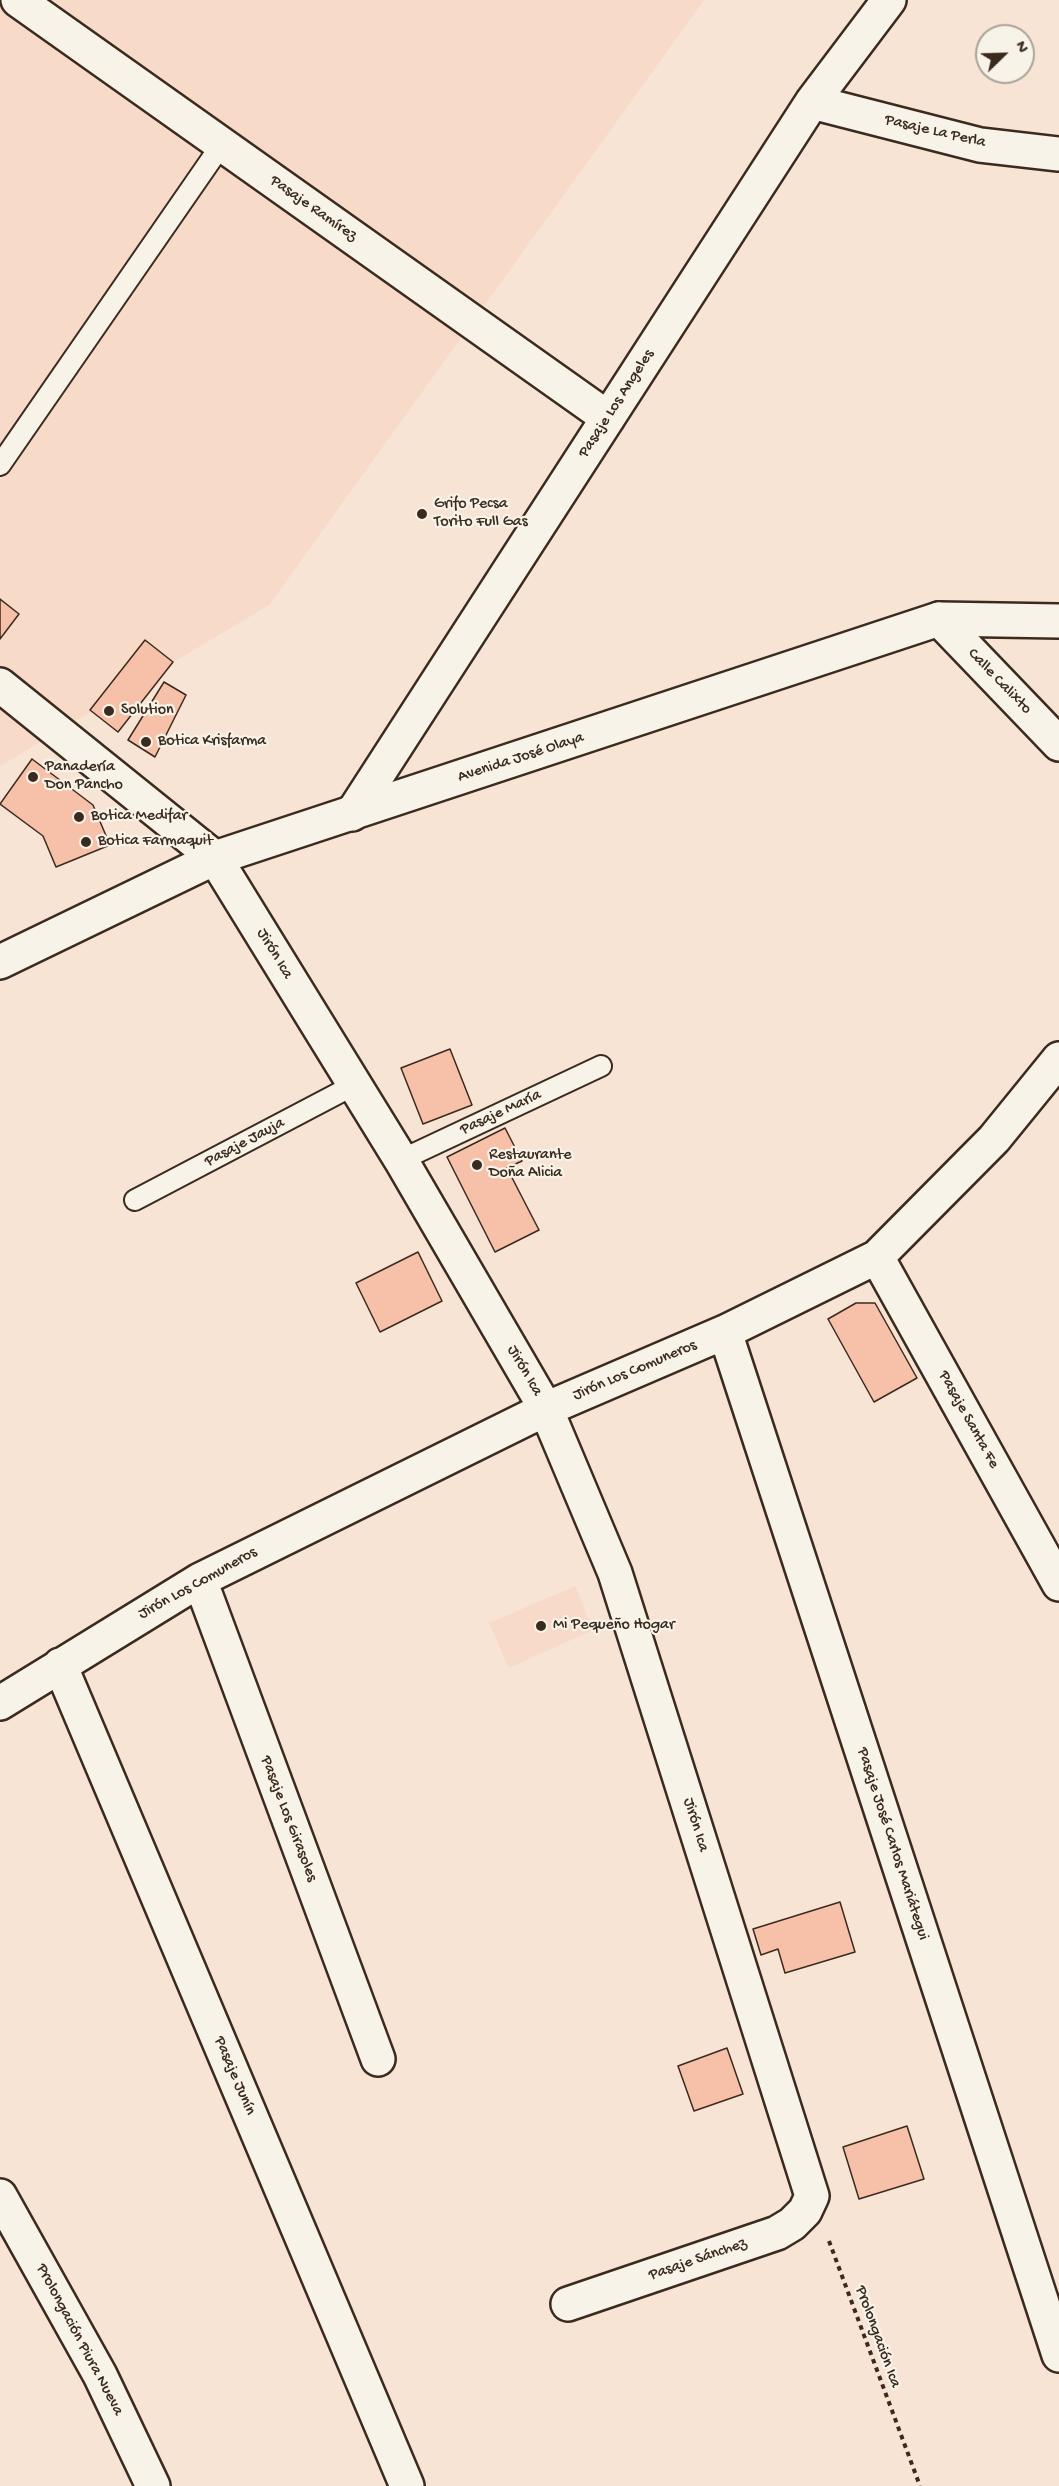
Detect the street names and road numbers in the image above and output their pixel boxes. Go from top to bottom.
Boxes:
street label: Pasaje La Perla [883,111,987,153]
street label: Pasaje Ramírez [266,172,360,246]
street label: Pasaje Los Angeles [575,346,659,462]
street label: Calle Calixto [963,645,1035,719]
street label: Avenida José Olaya [456,729,586,787]
street label: Jirón Ica [251,925,297,983]
street label: Pasaje María [457,1086,545,1140]
street label: Pasaje Jauja [202,1114,288,1172]
street label: Jirón Los Comuneros [570,1336,700,1406]
street label: Jirón Ica [502,1342,546,1400]
street label: Pasaje Santa Fe [933,1368,1003,1472]
street label: Jirón Los Comuneros [135,1543,261,1625]
street label: Pasaje José Carlos Mariátegui [852,1745,932,1943]
street label: Pasaje Los Girasoles [255,1753,321,1885]
street label: Jirón Ica [678,1796,712,1854]
street label: Pasaje Junín [209,2034,259,2118]
street label: Pasaje Sánchez [646,2234,750,2286]
street label: Prolongación Piura Nueva [31,2261,127,2419]
street label: Prolongación Ica [850,2283,904,2391]

